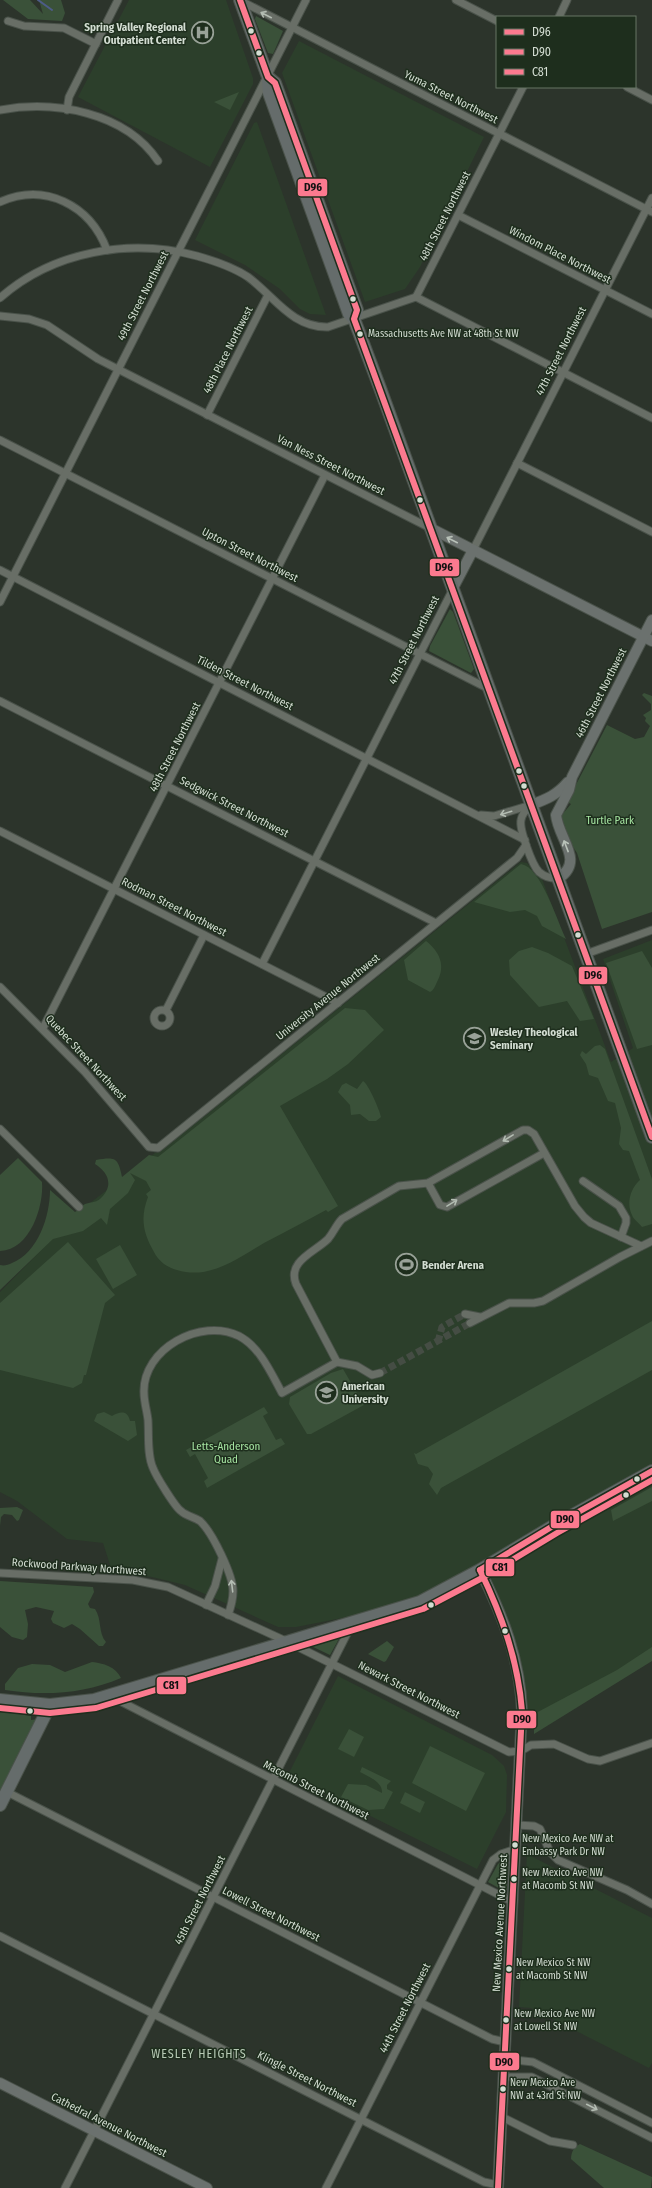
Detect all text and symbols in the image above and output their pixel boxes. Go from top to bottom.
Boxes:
one-way arrow [260,10,272,18]
legend [496,16,636,88]
hospital icon: Spring Valley Regional Outpatient Center [189,20,215,46]
place label: Spring Valley Regional Outpatient Center [84,21,187,47]
text: D96 [532,25,551,39]
unlabelled marker [246,26,256,36]
text: D90 [532,45,551,59]
unlabelled marker [254,48,264,58]
text: C81 [532,65,548,79]
street label: Yuma Street Northwest [402,68,500,126]
street label: 48th Street Northwest [417,169,473,263]
line badge: D96 [297,178,328,197]
text: D96 [304,181,322,194]
street label: Windom Place Northwest [507,224,613,287]
street label: 49th Street Northwest [115,249,171,343]
unlabelled marker [348,294,358,304]
street label: 48th Place Northwest [200,304,256,396]
street label: 47th Street Northwest [533,304,589,398]
place label: Massachusetts Ave NW at 48th St NW [368,328,519,340]
marker: Massachusetts Ave NW at 48th St NW [355,329,365,339]
street label: Van Ness Street Northwest [275,432,387,498]
unlabelled marker [415,495,425,505]
street label: Upton Street Northwest [200,525,301,585]
one-way arrow [446,536,458,543]
line badge: D96 [429,558,460,577]
text: D96 [435,561,453,574]
street label: 47th Street Northwest [386,593,442,687]
street label: 46th Street Northwest [573,646,629,740]
street label: Tilden Street Northwest [195,653,296,713]
street label: 48th Street Northwest [147,700,203,794]
unlabelled marker [514,766,524,776]
street label: Sedgwick Street Northwest [177,774,291,840]
unlabelled marker [519,781,529,791]
one-way arrow [500,810,513,817]
park label: Turtle Park [586,814,635,827]
one-way arrow [562,839,569,852]
street label: Rodman Street Northwest [119,875,229,939]
unlabelled marker [573,930,583,940]
street label: University Avenue Northwest [273,951,383,1043]
line badge: D96 [578,966,608,985]
text: D96 [584,969,602,982]
street label: Quebec Street Northwest [43,1012,130,1104]
school or university icon: Wesley Theological Seminary [461,1025,487,1051]
place label: Wesley Theological Seminary [490,1026,579,1052]
one-way arrow [502,1135,514,1143]
one-way arrow [446,1199,458,1207]
sports icon: Bender Arena [394,1252,420,1278]
place label: Bender Arena [422,1259,484,1272]
school or university icon: American University [313,1379,339,1405]
place label: American University [341,1380,389,1406]
park label: Letts-Anderson Quad [192,1440,260,1466]
unlabelled marker [632,1474,642,1484]
unlabelled marker [621,1490,631,1500]
line badge: D90 [550,1510,580,1529]
text: D90 [556,1513,574,1526]
street label: Rockwood Parkway Northwest [11,1556,147,1578]
line badge: C81 [485,1558,515,1577]
text: C81 [492,1561,508,1574]
one-way arrow [228,1580,236,1593]
unlabelled marker [426,1600,436,1610]
unlabelled marker [500,1626,510,1636]
street label: Newark Street Northwest [356,1659,462,1721]
line badge: C81 [156,1676,187,1695]
text: C81 [163,1679,179,1692]
unlabelled marker [25,1706,35,1716]
line badge: D90 [506,1710,537,1729]
text: D90 [513,1713,531,1726]
street label: Macomb Street Northwest [261,1758,371,1822]
place label: New Mexico Ave NW at Embassy Park Dr NW [522,1833,614,1858]
marker: New Mexico Ave NW at Embassy Park Dr NW [510,1840,520,1850]
street label: 45th Street Northwest [172,1853,228,1947]
street label: New Mexico Avenue Northwest [490,1853,510,1992]
place label: New Mexico Ave NW at Macomb St NW [522,1867,603,1892]
marker: New Mexico Ave NW at Macomb St NW [509,1874,519,1884]
street label: Lowell Street Northwest [220,1884,322,1944]
place label: New Mexico St NW at Macomb St NW [516,1957,591,1982]
street label: 44th Street Northwest [377,1961,433,2055]
marker: New Mexico St NW at Macomb St NW [504,1964,514,1974]
place label: New Mexico Ave NW at Lowell St NW [514,2008,595,2033]
marker: New Mexico Ave NW at Lowell St NW [501,2015,511,2025]
district label: WESLEY HEIGHTS [151,2047,247,2061]
street label: Klingle Street Northwest [255,2048,359,2110]
line badge: D90 [489,2052,520,2071]
text: D90 [495,2056,513,2069]
place label: New Mexico Ave NW at 43rd St NW [510,2077,581,2102]
marker: New Mexico Ave NW at 43rd St NW [498,2084,508,2094]
street label: Cathedral Avenue Northwest [49,2090,169,2160]
one-way arrow [585,2104,597,2112]

